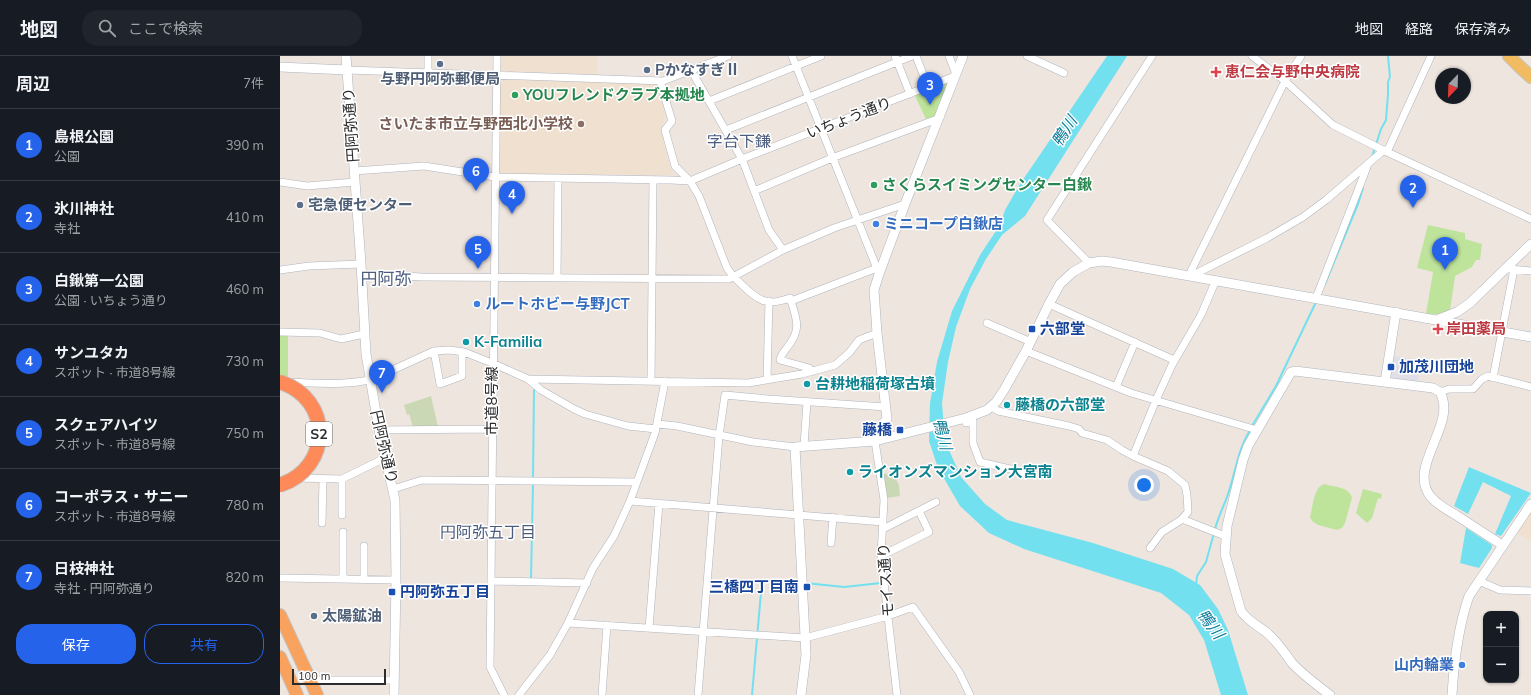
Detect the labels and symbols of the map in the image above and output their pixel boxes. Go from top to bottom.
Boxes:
marker: 与野円阿弥郵便局 [435,59,445,69]
place label: PかなすぎⅡ [655,60,740,79]
place label: 恵仁会与野中央病院 [1225,62,1360,81]
marker: PかなすぎⅡ [642,65,652,75]
marker: 恵仁会与野中央病院 [1210,66,1222,78]
north arrow [1435,68,1471,104]
place label: 与野円阿弥郵便局 [380,69,500,88]
pin: 3 [917,72,943,105]
place label: YOUフレンドクラブ本拠地 [522,85,705,104]
street label: 円阿弥通り [338,87,363,163]
marker: YOUフレンドクラブ本拠地 [510,90,520,100]
street label: いちょう通り [803,93,894,143]
water label: 鴨川 [1047,110,1082,150]
place label: さいたま市立与野西北小学校 [378,114,573,133]
marker: さいたま市立与野西北小学校 [576,119,586,129]
district label: 字台下鎌 [707,131,771,151]
pin: 6 [463,158,489,191]
place label: さくらスイミングセンター白鍬 [882,175,1092,194]
pin: 2 [1400,175,1426,208]
marker: さくらスイミングセンター白鍬 [869,180,879,190]
pin: 4 [499,181,525,214]
place label: 宅急便センター [308,195,413,214]
marker: 宅急便センター [295,200,305,210]
place label: ミニコープ白鍬店 [884,214,1003,233]
marker: ミニコープ白鍬店 [871,219,881,229]
pin: 5 [465,236,491,269]
pin: 1 [1432,237,1458,270]
district label: 円阿弥 [361,268,412,289]
place label: ルートホビー与野JCT [485,294,631,313]
marker: ルートホビー与野JCT [472,299,482,309]
place label: 六部堂 [1040,319,1085,338]
place label: 岸田薬局 [1446,319,1506,338]
marker: 六部堂 [1027,324,1037,334]
marker: 岸田薬局 [1433,324,1443,334]
place label: K-Familia [474,332,542,351]
marker: K-Familia [461,337,471,347]
place label: 加茂川団地 [1399,357,1474,376]
pin: 7 [369,360,395,393]
marker: 加茂川団地 [1386,362,1396,372]
street label: 市道8号線 [482,366,501,436]
place label: 台耕地稲荷塚古墳 [815,374,935,393]
marker: 台耕地稲荷塚古墳 [802,379,812,389]
place label: 藤橋の六部堂 [1015,395,1105,414]
marker: 藤橋の六部堂 [1002,400,1012,410]
street label: 円阿弥通り [367,408,402,486]
water label: 鴨川 [929,416,957,454]
place label: 藤橋 [862,420,893,439]
road number: S2 [306,422,332,446]
marker: 藤橋 [895,425,905,435]
place label: ライオンズマンション大宮南 [858,462,1053,481]
marker: ライオンズマンション大宮南 [845,467,855,477]
your location [1134,475,1154,495]
district label: 円阿弥五丁目 [440,522,536,542]
street label: モイス通り [873,542,898,618]
place label: 三橋四丁目南 [709,577,799,596]
place label: 円阿弥五丁目 [400,582,490,601]
marker: 三橋四丁目南 [802,582,812,592]
marker: 円阿弥五丁目 [387,587,397,597]
water label: 鴨川 [1193,605,1230,644]
place label: 太陽鉱油 [322,606,382,625]
marker: 太陽鉱油 [309,611,319,621]
place label: 山内輪業 [1394,655,1454,674]
marker: 山内輪業 [1457,660,1467,670]
scale bar [292,667,386,686]

